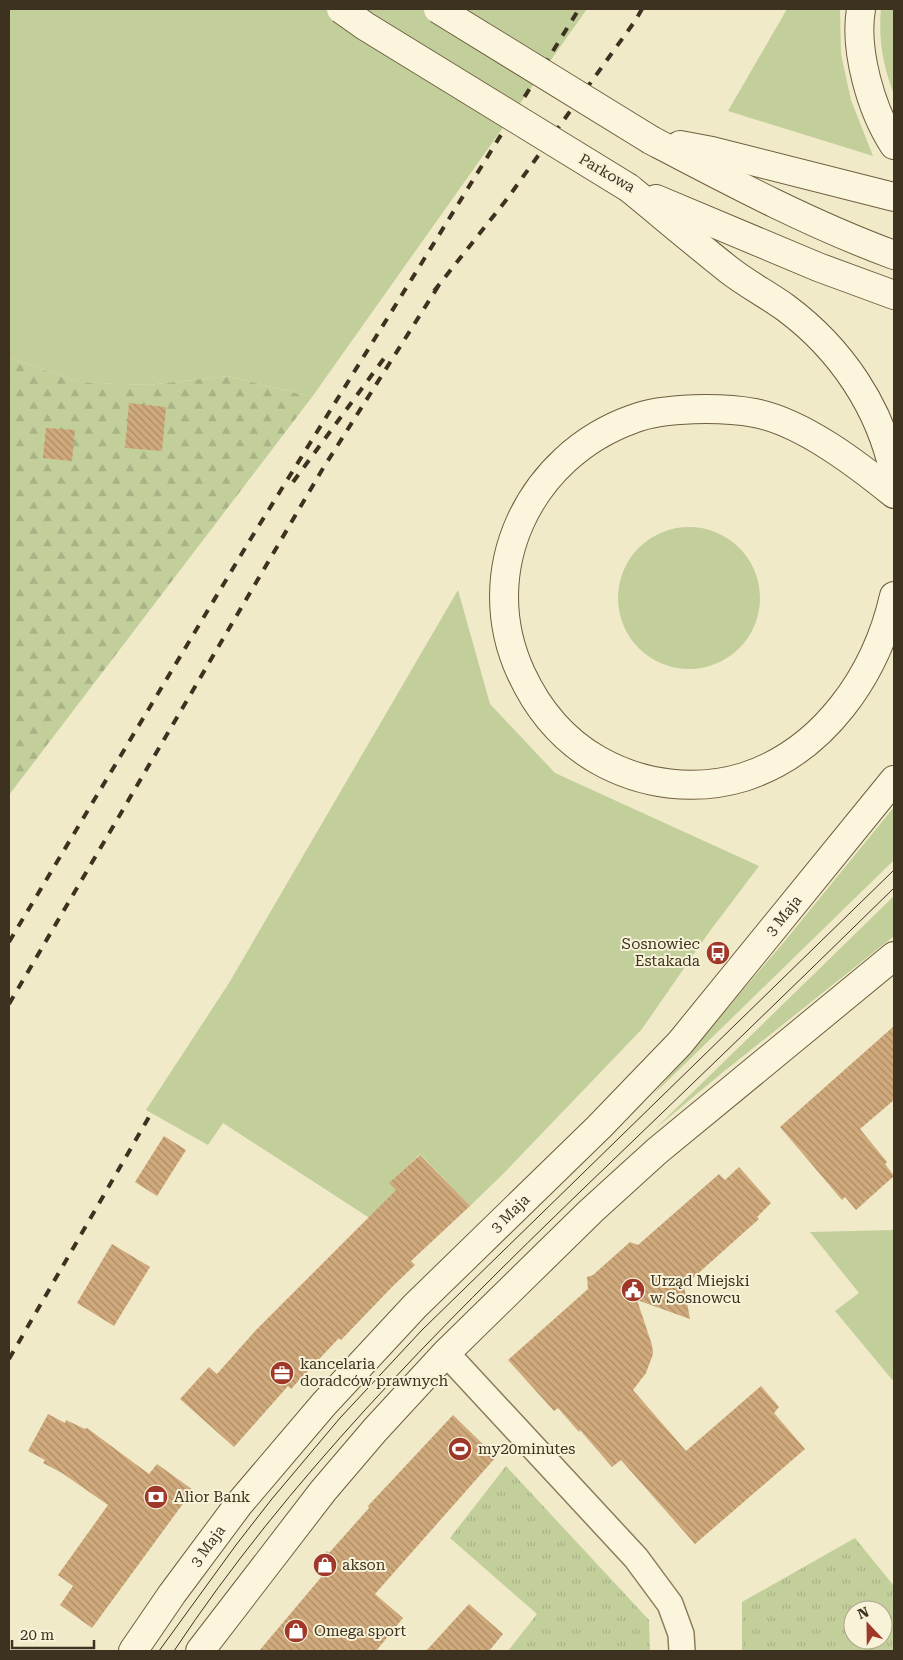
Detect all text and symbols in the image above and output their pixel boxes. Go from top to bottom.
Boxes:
street label: Parkowa [576,150,638,196]
street label: 3 Maja [762,892,806,939]
place label: Sosnowiec Estakada [622,935,700,970]
bus stop icon: Sosnowiec Estakada [705,940,731,966]
street label: 3 Maja [487,1191,533,1236]
place label: Urząd Miejski w Sosnowcu [650,1272,750,1307]
public building icon: Urząd Miejski w Sosnowcu [620,1277,646,1303]
place label: kancelaria doradców prawnych [300,1355,448,1390]
office icon: kancelaria doradców prawnych [269,1360,295,1386]
sports icon: my20minutes [447,1436,473,1462]
place label: my20minutes [478,1440,575,1458]
bank icon: Alior Bank [143,1484,169,1510]
place label: Alior Bank [174,1488,251,1506]
street label: 3 Maja [187,1522,229,1570]
shop icon: akson [312,1552,338,1578]
place label: akson [342,1556,386,1574]
north arrow [843,1600,893,1650]
text: N [855,1603,871,1622]
scale bar [12,1618,95,1650]
shop icon: Omega sport [283,1618,309,1644]
place label: Omega sport [314,1622,406,1640]
text: 20 m [20,1626,55,1644]

